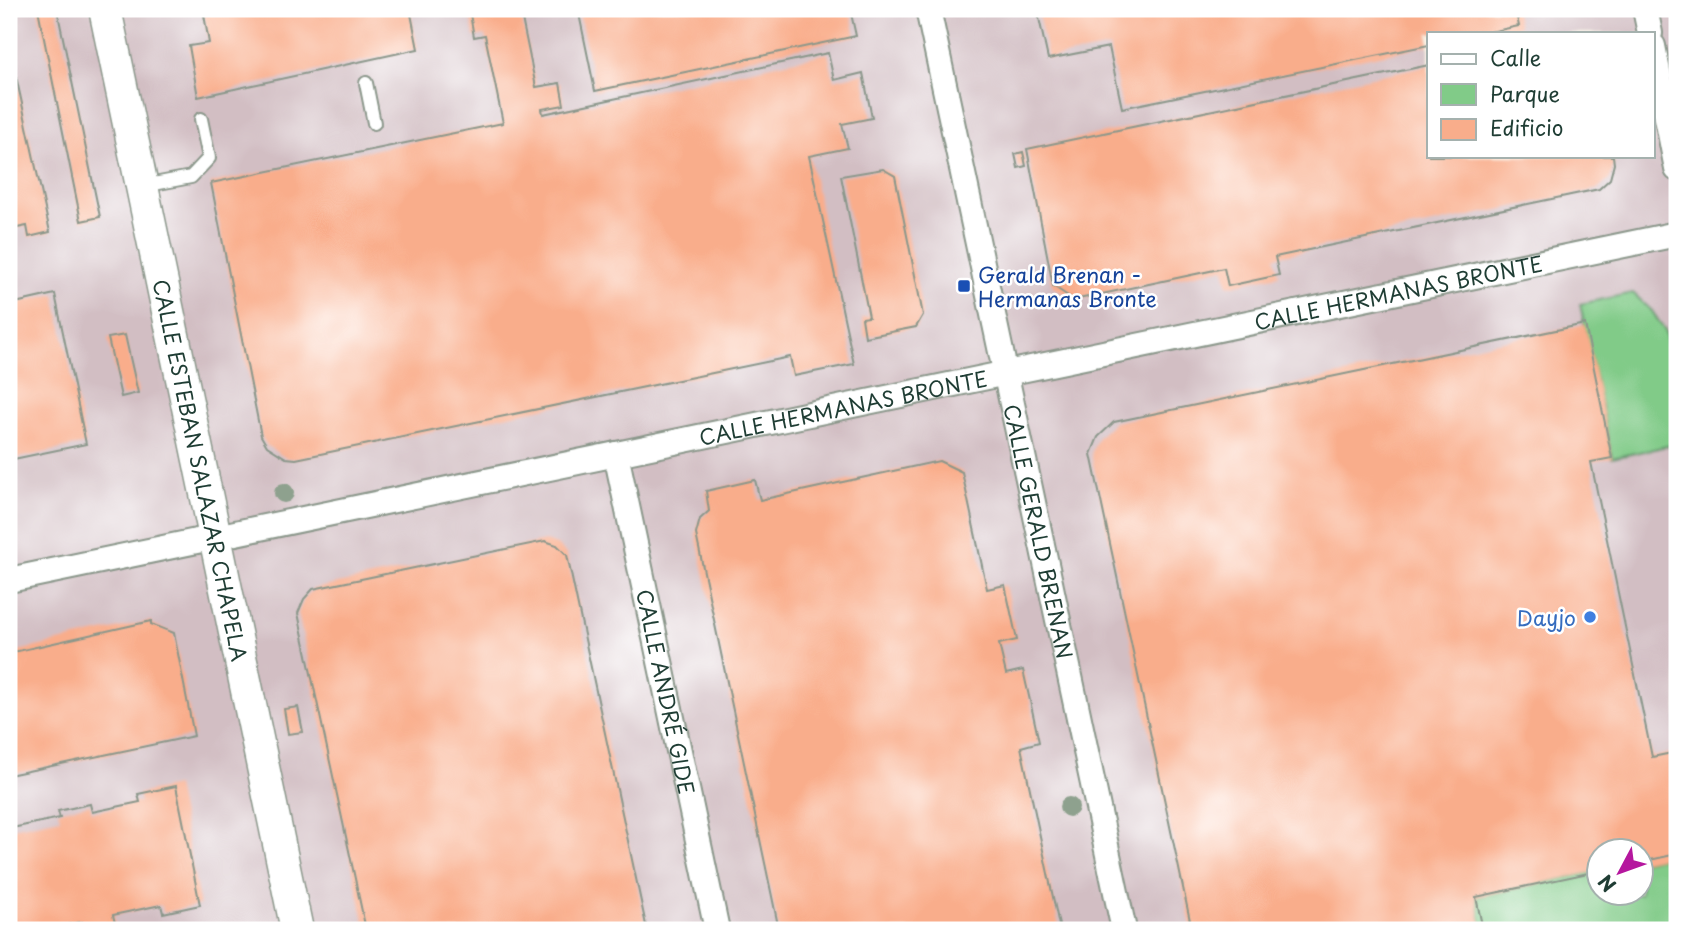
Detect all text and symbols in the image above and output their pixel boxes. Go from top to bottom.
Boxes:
legend [1427,32,1654,158]
text: Calle [1490,41,1541,73]
text: Parque [1490,77,1560,109]
text: Edificio [1490,111,1563,143]
street label: CALLE HERMANAS BRONTE [1251,246,1546,337]
place label: Gerald Brenan - Hermanas Bronte [978,258,1157,314]
street label: CALLE ESTEBAN SALAZAR CHAPELA [146,276,257,664]
marker: Gerald Brenan - Hermanas Bronte [956,278,972,294]
street label: CALLE HERMANAS BRONTE [696,361,991,452]
street label: CALLE GERALD BRENAN [997,401,1082,661]
street label: CALLE ANDRÉ GIDE [629,586,704,797]
place label: Dayjo [1517,601,1576,633]
marker: Dayjo [1582,609,1598,625]
north arrow [1584,838,1654,908]
text: N [1591,869,1622,899]

